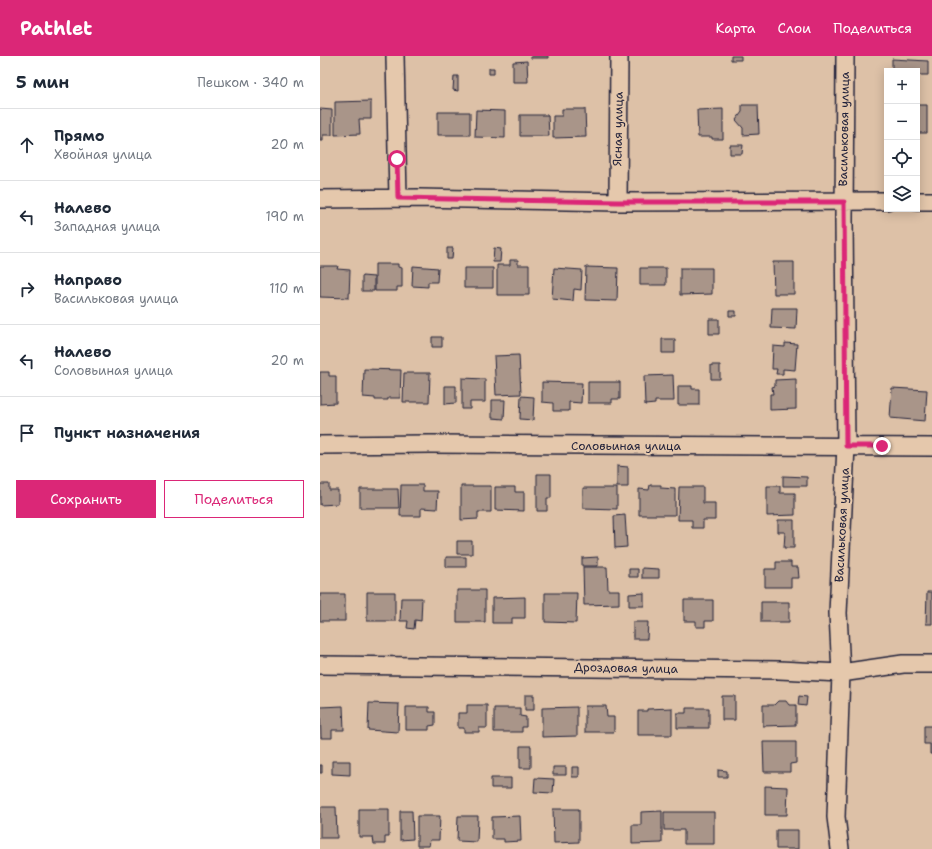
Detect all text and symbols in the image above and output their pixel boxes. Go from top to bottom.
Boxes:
text: Pathlet [20,16,92,41]
text: Карта [715,19,756,37]
text: Слои [778,19,811,37]
text: Поделиться [833,19,912,37]
map controls [884,68,920,212]
button: + [884,68,920,104]
text: 5 мин [16,71,69,93]
street label: Васильковая улица [835,71,853,187]
text: Пешком · 340 m [197,74,304,91]
street label: Ясная улица [609,91,627,166]
button: − [884,104,920,140]
text: Прямо [54,126,104,146]
icon: ahead [16,134,38,156]
text: 20 m [271,136,304,153]
button: locate [884,140,920,176]
text: Хвойная улица [54,146,152,163]
route start [388,150,406,168]
button: layers [884,176,920,212]
text: Налево [54,198,112,218]
icon: left [16,206,38,228]
text: 190 m [265,208,304,225]
text: Западная улица [54,218,160,235]
text: Направо [54,270,122,290]
icon: right [16,278,38,300]
text: 110 m [269,280,304,297]
text: Васильковая улица [54,290,178,307]
text: Налево [54,342,112,362]
icon: left [16,350,38,372]
text: 20 m [271,352,304,369]
text: Соловьиная улица [54,362,173,379]
icon: arrive [16,422,38,444]
text: Пункт назначения [54,423,200,443]
route end [873,437,891,455]
street label: Соловьиная улица [571,438,681,454]
street label: Васильковая улица [831,467,853,583]
button: Сохранить [16,480,156,518]
button: Поделиться [164,480,304,518]
street label: Дроздовая улица [574,659,679,677]

